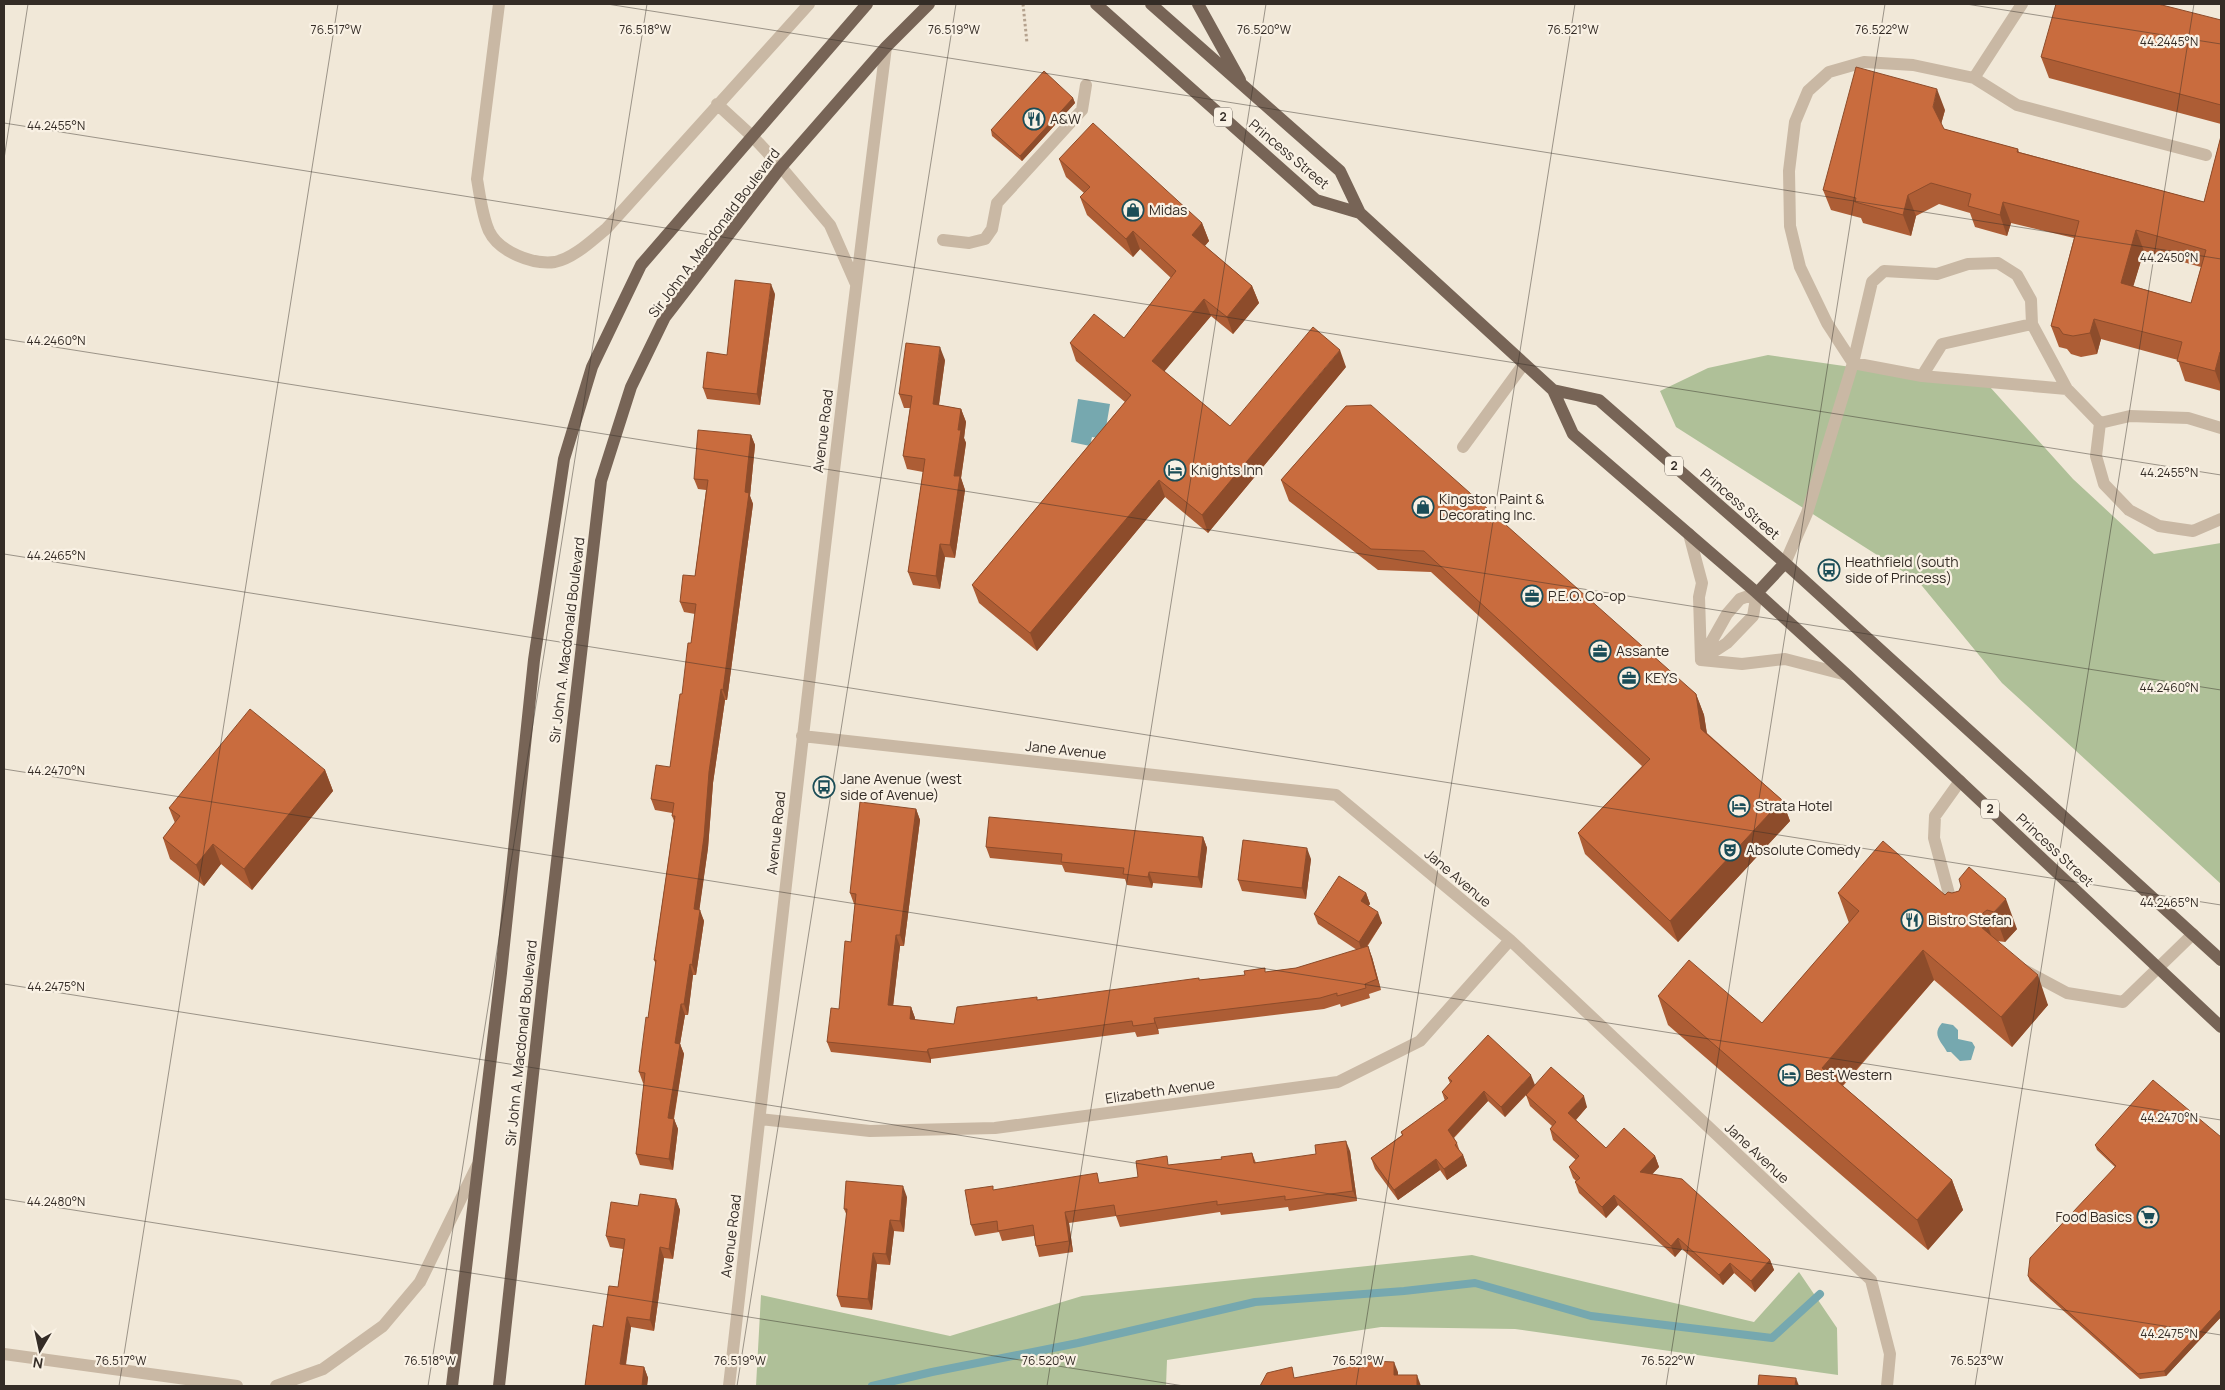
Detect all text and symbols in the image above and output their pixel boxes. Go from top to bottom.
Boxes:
text: 76.517°W [311,21,362,38]
text: 76.518°W [619,21,672,38]
text: 76.519°W [928,21,981,38]
text: 76.520°W [1237,21,1292,38]
text: 76.521°W [1547,21,1599,38]
text: 76.522°W [1855,21,1909,38]
text: 44.2445°N [2140,33,2198,50]
restaurant icon: A&W [1022,107,1046,131]
road number: 2 [1214,108,1232,126]
place label: A&W [1050,109,1081,128]
street label: Princess Street [1245,114,1334,193]
text: 44.2455°N [27,117,85,134]
street label: Sir John A. Macdonald Boulevard [644,144,784,321]
shop icon: Midas [1121,198,1145,222]
place label: Midas [1149,200,1187,219]
text: 44.2450°N [2140,249,2198,266]
text: 44.2460°N [26,332,86,349]
street label: Avenue Road [808,388,837,474]
road number: 2 [1665,456,1683,476]
hotel icon: Knights Inn [1163,458,1187,482]
place label: Knights Inn [1191,460,1263,479]
street label: Princess Street [1697,464,1784,544]
text: 44.2455°N [2140,464,2198,481]
place label: Kingston Paint & Decorating Inc. [1439,489,1544,524]
shop icon: Kingston Paint & Decorating Inc. [1411,495,1435,519]
street label: Sir John A. Macdonald Boulevard [544,536,589,744]
text: 44.2465°N [27,547,85,564]
place label: Heathfield (south side of Princess) [1845,552,1959,587]
bus stop icon: Heathfield (south side of Princess) [1817,558,1841,582]
office icon: P.E.O. Co-op [1520,584,1544,608]
place label: P.E.O. Co-op [1548,586,1626,605]
office icon: Assante [1588,639,1612,663]
place label: Assante [1616,641,1669,660]
office icon: KEYS [1617,666,1641,690]
place label: KEYS [1645,668,1678,687]
text: 44.2460°N [2139,679,2199,696]
street label: Jane Avenue [1025,736,1108,763]
text: 44.2470°N [27,762,85,779]
place label: Jane Avenue (west side of Avenue) [840,769,962,804]
bus stop icon: Jane Avenue (west side of Avenue) [812,775,836,799]
street label: Avenue Road [762,790,789,876]
hotel icon: Strata Hotel [1727,794,1751,818]
place label: Strata Hotel [1755,796,1833,815]
road number: 2 [1981,800,1999,819]
street label: Princess Street [2013,809,2098,891]
theatre icon: Absolute Comedy [1718,838,1742,862]
place label: Absolute Comedy [1746,840,1861,859]
street label: Jane Avenue [1421,844,1496,911]
text: 44.2465°N [2140,894,2198,911]
restaurant icon: Bistro Stefan [1900,908,1924,932]
place label: Bistro Stefan [1928,910,2012,929]
street label: Sir John A. Macdonald Boulevard [500,939,541,1147]
text: 44.2475°N [27,978,85,995]
hotel icon: Best Western [1777,1063,1801,1087]
place label: Best Western [1805,1065,1892,1084]
street label: Elizabeth Avenue [1104,1073,1216,1108]
text: 44.2470°N [2140,1109,2198,1126]
street label: Jane Avenue [1721,1118,1794,1187]
text: 44.2480°N [27,1193,85,1210]
street label: Avenue Road [716,1193,745,1279]
supermarket icon: Food Basics [2136,1205,2160,1229]
place label: Food Basics [2055,1207,2132,1226]
north arrow [15,1325,65,1375]
text: 44.2475°N [2140,1325,2198,1342]
text: 76.517°W [96,1352,147,1369]
text: 76.518°W [404,1352,457,1369]
text: 76.519°W [714,1352,767,1369]
text: 76.520°W [1022,1352,1077,1369]
text: 76.521°W [1332,1352,1384,1369]
text: 76.522°W [1641,1352,1695,1369]
text: 76.523°W [1950,1352,2004,1369]
text: N [31,1353,44,1374]

